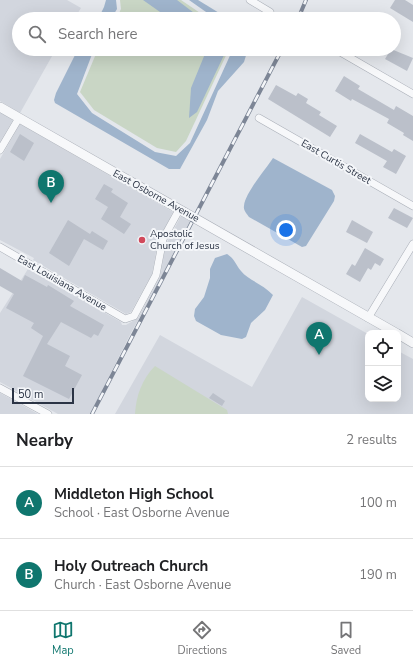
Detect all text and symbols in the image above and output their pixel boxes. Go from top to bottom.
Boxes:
search box [12,12,401,56]
icon: search [26,23,48,45]
text: Search here [58,24,138,44]
street label: East Curtis Street [299,136,374,188]
street label: East Osborne Avenue [110,166,202,226]
pin: B [38,170,64,203]
your location [276,220,296,240]
place label: Apostolic Church of Jesus [150,227,220,253]
marker: Apostolic Church of Jesus [137,235,147,245]
street label: East Louisiana Avenue [15,252,109,314]
pin: A [306,322,332,355]
map controls [365,330,401,402]
button: locate [365,330,401,366]
button: layers [365,366,401,402]
scale bar [12,386,74,405]
text: 50 m [18,387,43,402]
text: Nearby [16,429,73,452]
text: 2 results [346,431,397,449]
text: Middleton High School [54,484,214,504]
text: A [24,494,34,512]
text: 100 m [359,494,397,512]
text: School · East Osborne Avenue [54,504,229,522]
text: Holy Outreach Church [54,556,208,576]
text: B [25,566,33,584]
text: 190 m [359,566,397,584]
text: Church · East Osborne Avenue [54,576,231,594]
tab: Map [52,619,74,658]
tab: Directions [178,619,227,658]
tab: Saved [331,619,361,658]

